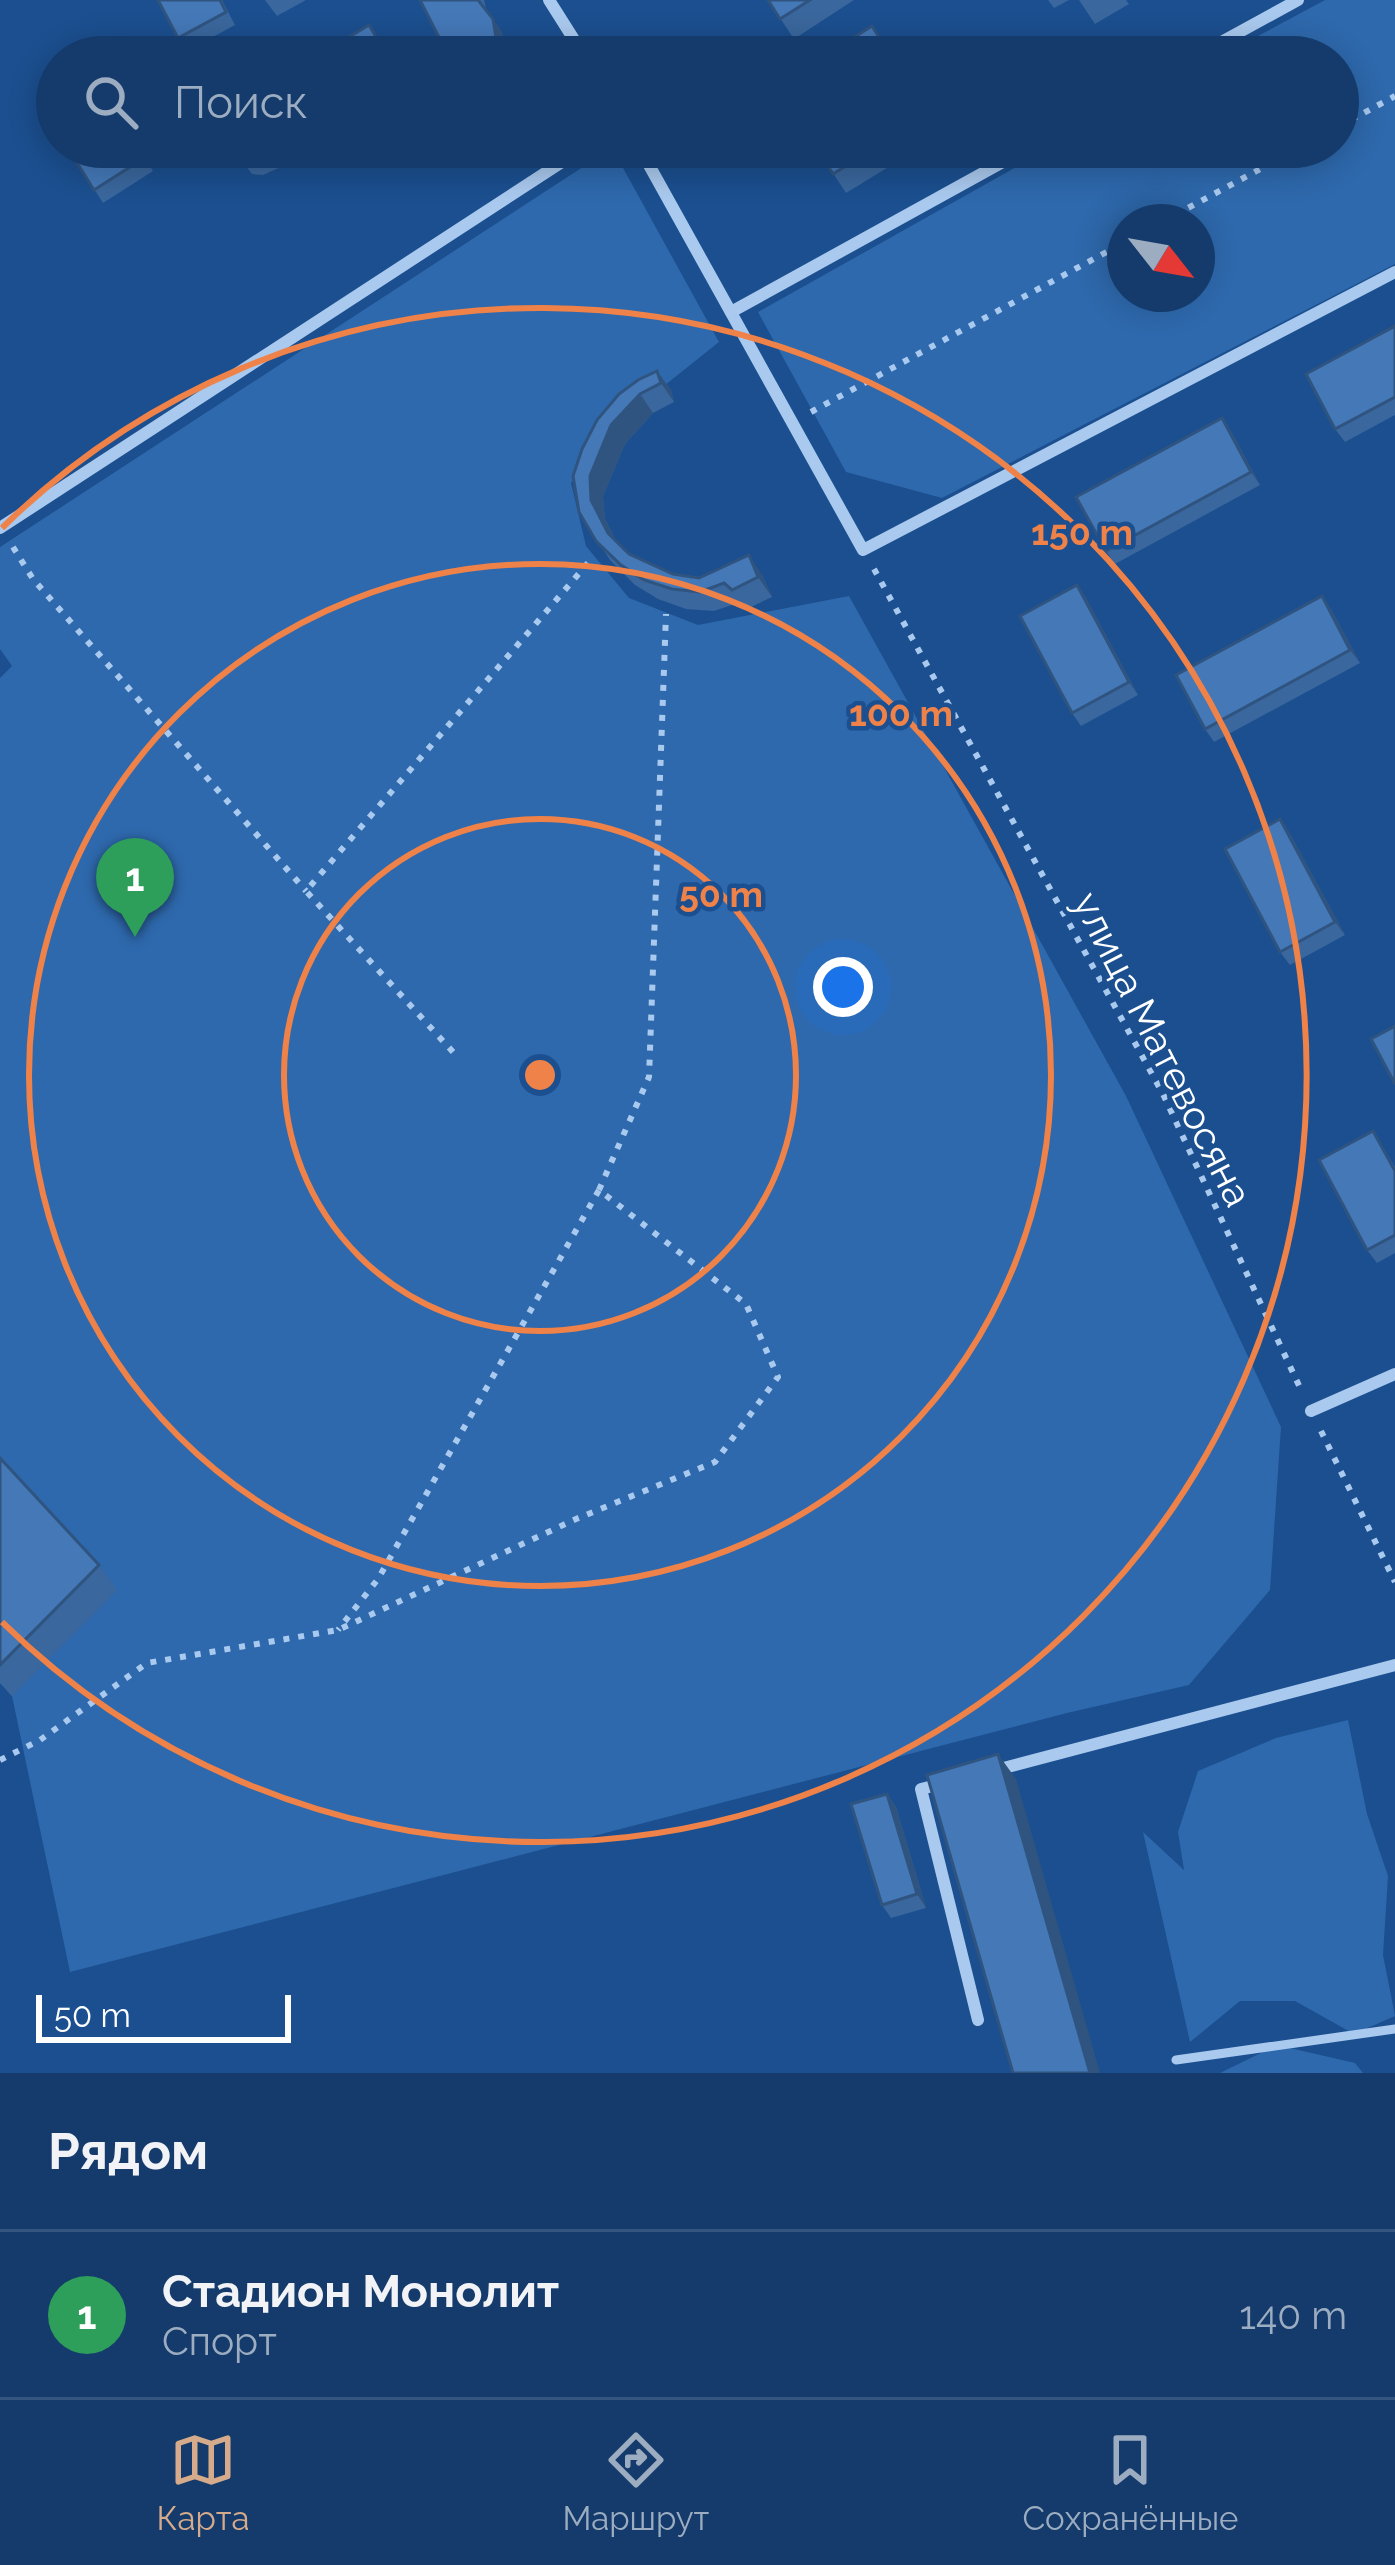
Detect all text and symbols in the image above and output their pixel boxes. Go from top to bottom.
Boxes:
search box [36,36,1359,168]
icon: search [78,69,144,135]
text: Поиск [174,76,308,129]
north arrow [1107,204,1215,312]
text: 150 m [1031,511,1133,553]
text: 100 m [849,692,953,734]
pin: 1 [96,838,174,937]
text: 50 m [679,873,763,915]
street label: улица Матевосяна [1064,884,1262,1214]
your location [813,957,873,1017]
centre of rings [519,1054,561,1096]
scale bar [36,1989,291,2042]
text: 50 m [54,1996,131,2035]
text: Рядом [48,2121,208,2181]
text: Стадион Монолит [162,2265,559,2318]
text: 1 [77,2292,97,2338]
text: 140 m [1239,2292,1347,2338]
text: Спорт [162,2318,277,2364]
tab: Карта [157,2427,249,2538]
tab: Маршрут [562,2427,709,2538]
tab: Сохранённые [1022,2427,1238,2538]

